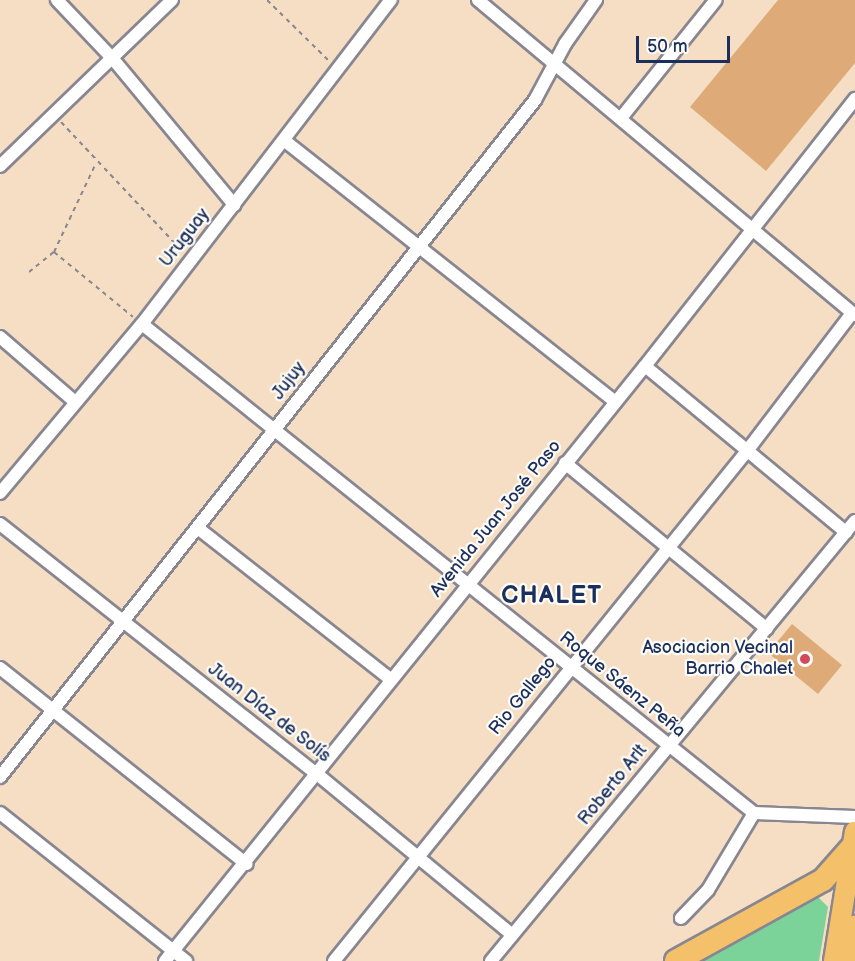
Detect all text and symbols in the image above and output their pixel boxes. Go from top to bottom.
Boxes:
scale bar [639,24,734,62]
text: 50 m [647,36,688,57]
street label: Uruguay [155,204,215,272]
street label: Jujuy [268,358,310,404]
street label: Avenida Juan José Paso [425,435,567,603]
district label: CHALET [501,582,603,610]
street label: Roque Sáenz Peña [555,627,689,743]
place label: Asociacion Vecinal Barrio Chalet [642,638,793,680]
street label: Rio Gallego [485,652,561,740]
marker: Asociacion Vecinal Barrio Chalet [798,652,812,666]
street label: Juan Díaz de Solís [203,658,335,768]
street label: Roberto Arlt [574,740,652,830]

